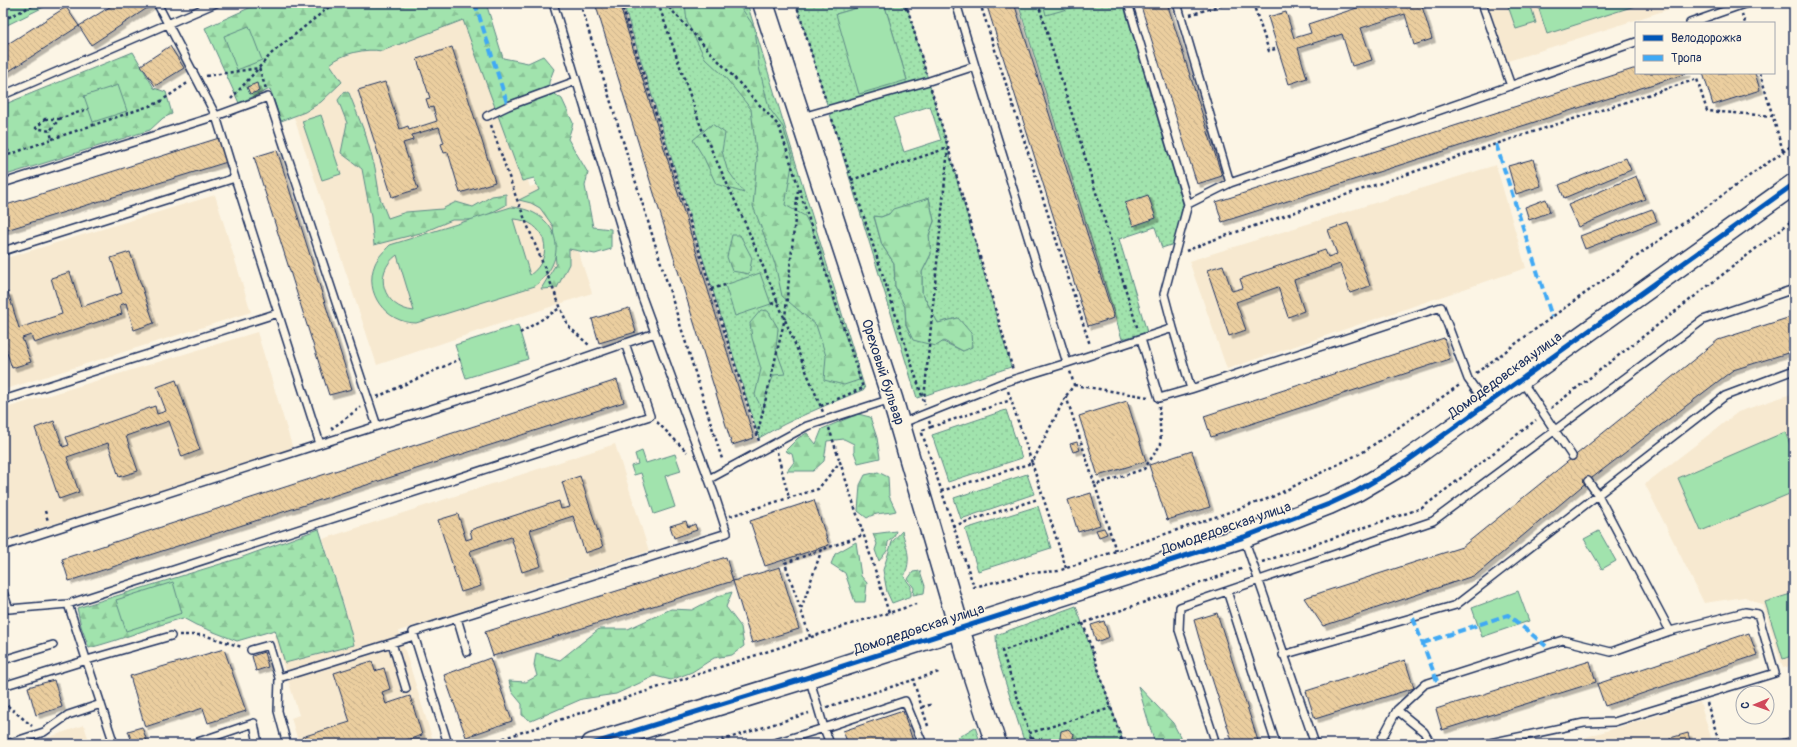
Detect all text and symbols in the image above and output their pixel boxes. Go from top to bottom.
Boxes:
legend [1635,22,1775,74]
text: Велодорожка [1671,31,1742,46]
text: Тропа [1671,51,1702,66]
street label: Ореховый бульвар [858,317,908,427]
street label: Домодедовская улица [1444,328,1565,422]
street label: Домодедовская улица [1158,498,1293,559]
street label: Домодедовская улица [851,600,986,658]
north arrow [1735,685,1775,725]
text: С [1739,702,1752,709]

